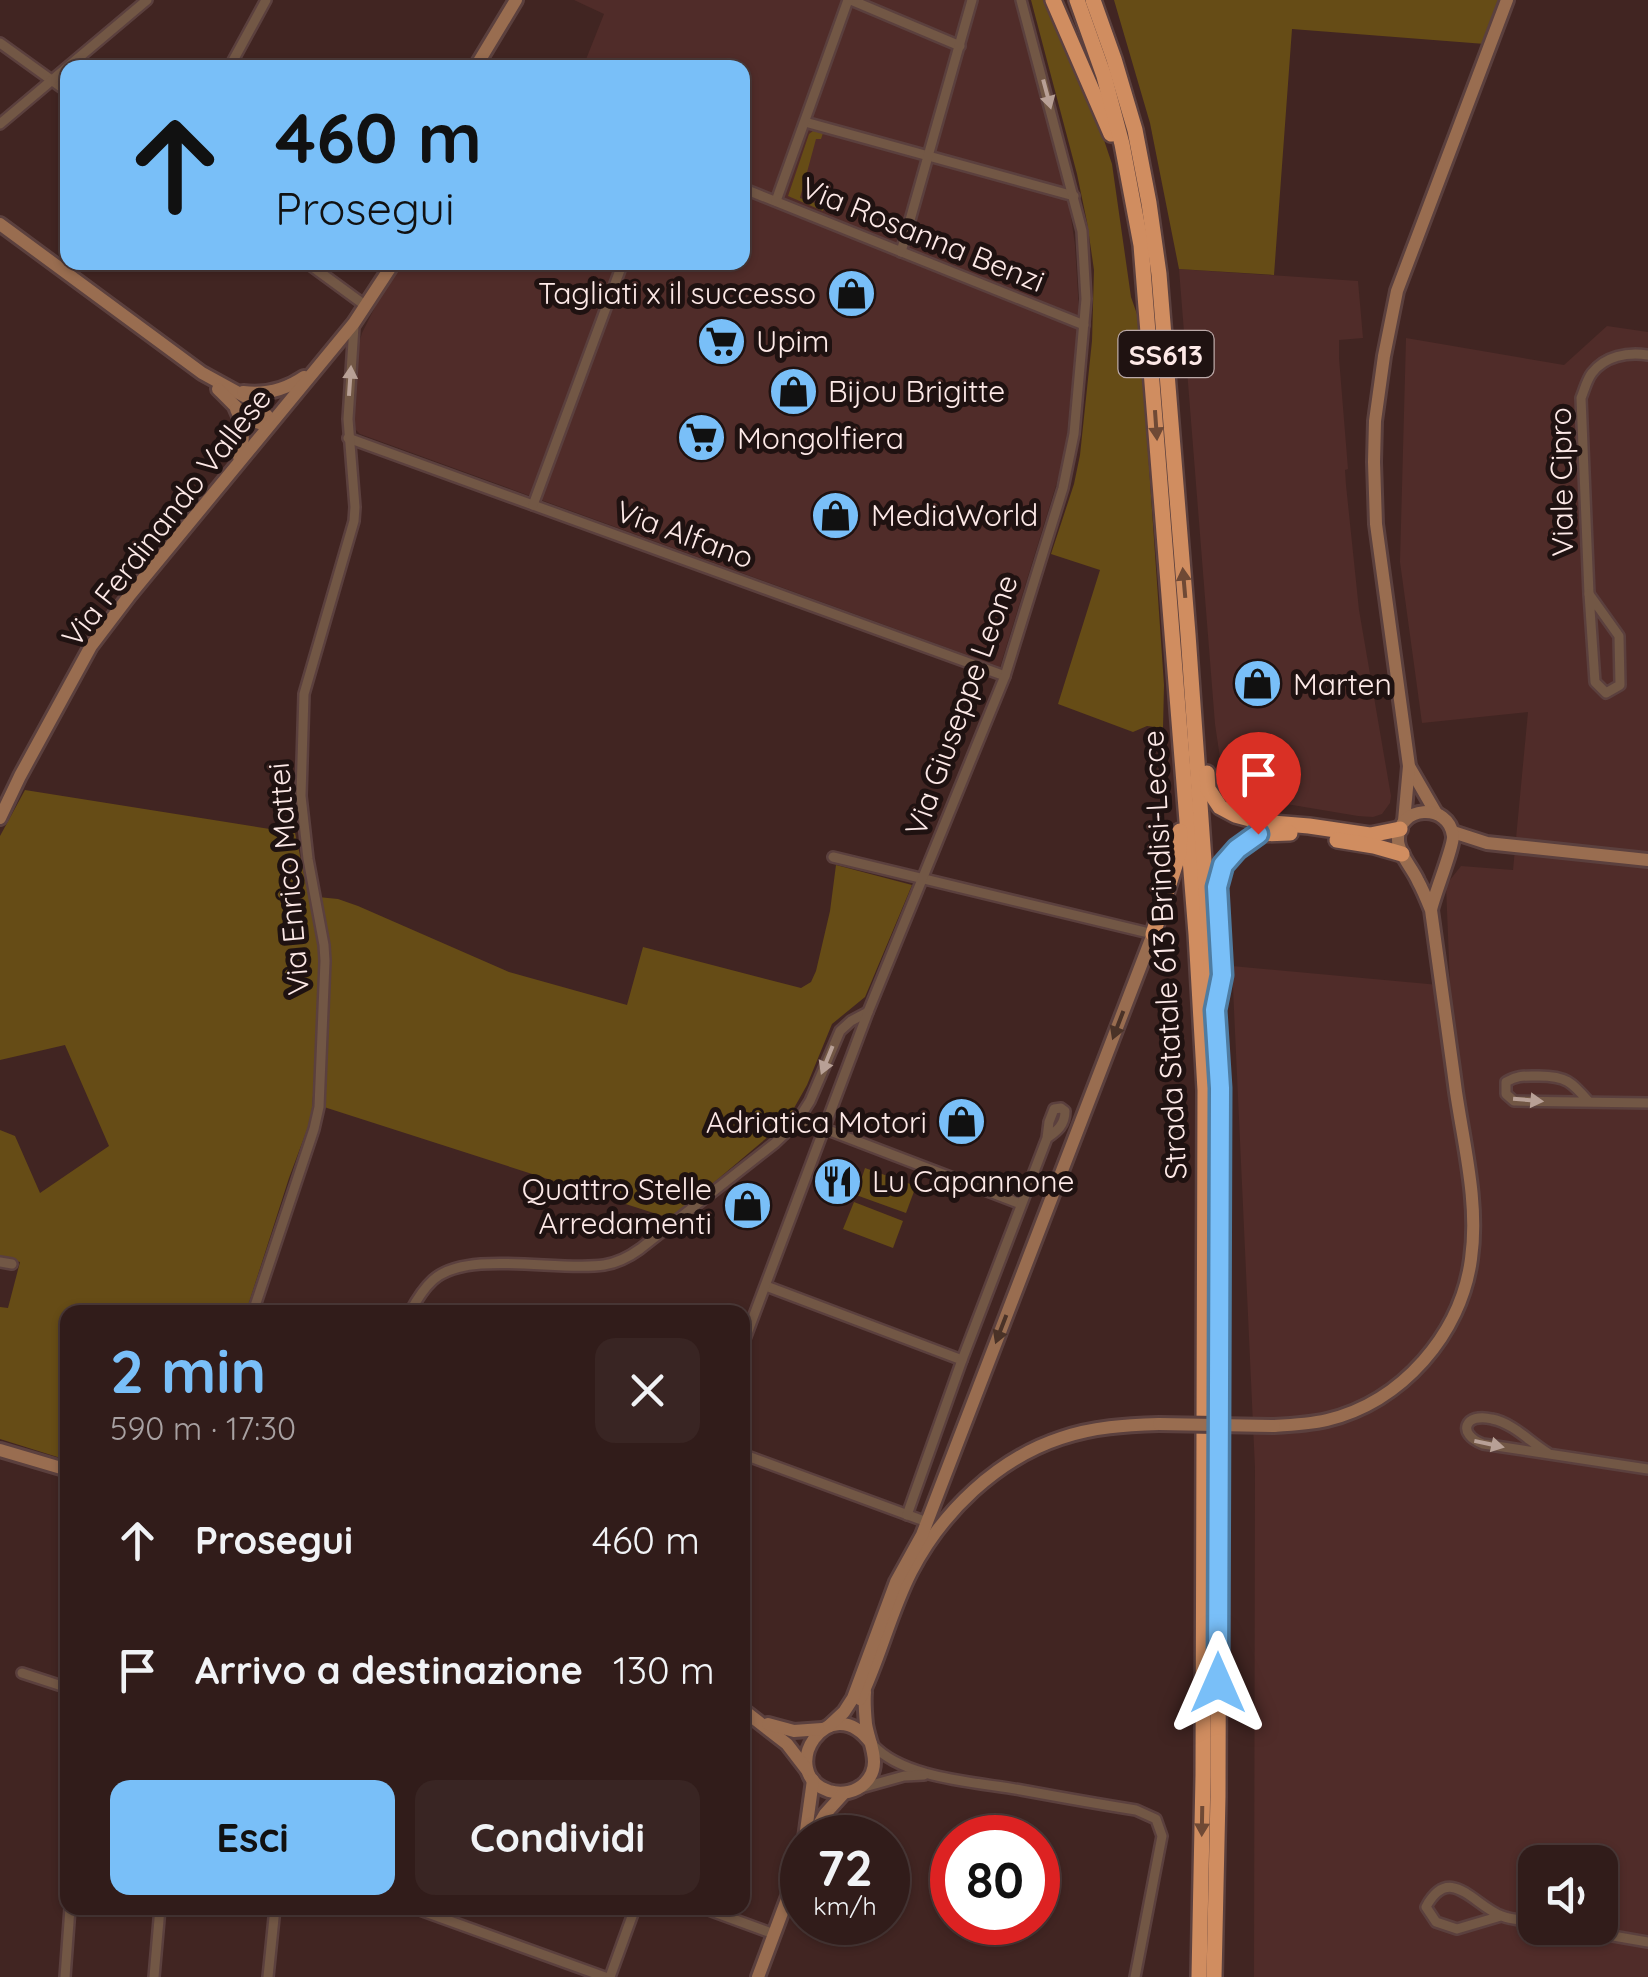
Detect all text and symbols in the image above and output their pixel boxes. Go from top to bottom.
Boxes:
one-way arrow [1039,79,1055,110]
text: 460 m [275,93,482,181]
icon: ahead [110,100,240,230]
street label: Via Rosanna Benzi [796,168,1050,300]
text: Prosegui [275,180,455,236]
shop icon: Tagliati x il successo [825,267,877,319]
place label: Tagliati x il successo [538,274,816,312]
supermarket icon: Upim [695,315,747,367]
place label: Upim [756,322,829,360]
road number: SS613 [1118,331,1214,377]
one-way arrow [342,364,358,396]
shop icon: Bijou Brigitte [767,365,819,417]
place label: Bijou Brigitte [828,372,1005,410]
street label: Via Ferdinando Vallese [53,380,279,654]
street label: Viale Cipro [1541,407,1581,557]
one-way arrow [1148,409,1164,441]
supermarket icon: Mongolfiera [676,412,728,464]
place label: Mongolfiera [737,419,904,457]
shop icon: MediaWorld [810,489,862,541]
street label: Via Alfano [611,492,759,576]
place label: MediaWorld [871,496,1038,534]
one-way arrow [1176,567,1192,599]
street label: Via Giuseppe Leone [896,569,1026,841]
shop icon: Marten [1232,658,1284,710]
place label: Marten [1293,665,1392,703]
street label: Strada Statale 613 Brindisi-Lecce [1133,729,1195,1181]
pin [1216,732,1301,835]
icon: arrive [1231,747,1286,802]
street label: Via Enrico Mattei [259,761,317,997]
one-way arrow [1110,1011,1125,1041]
one-way arrow [819,1045,835,1075]
one-way arrow [1513,1092,1544,1108]
shop icon: Adriatica Motori [936,1096,988,1148]
place label: Adriatica Motori [706,1103,927,1141]
restaurant icon: Lu Capannone [811,1155,863,1207]
place label: Lu Capannone [872,1162,1074,1200]
place label: Quattro Stelle Arredamenti [522,1170,712,1242]
shop icon: Quattro Stelle Arredamenti [721,1180,773,1232]
one-way arrow [993,1314,1009,1344]
text: 2 min [110,1333,266,1408]
button: close [595,1338,700,1443]
text: 590 m · 17:30 [110,1408,296,1448]
one-way arrow [1474,1436,1505,1452]
icon: ahead [110,1513,165,1568]
text: Prosegui [195,1516,353,1564]
text: 460 m [592,1516,700,1564]
position arrow [1166,1631,1270,1735]
icon: arrive [110,1643,165,1698]
text: Arrivo a destinazione [195,1646,583,1694]
text: 130 m [613,1646,715,1694]
button: Esci [110,1780,395,1895]
button: Condividi [415,1780,700,1895]
one-way arrow [1194,1805,1210,1837]
speed limit sign: 80 [930,1815,1060,1945]
text: 72 [817,1836,873,1899]
map controls [1518,1845,1618,1945]
button: sound [1518,1845,1618,1945]
text: km/h [813,1890,877,1921]

